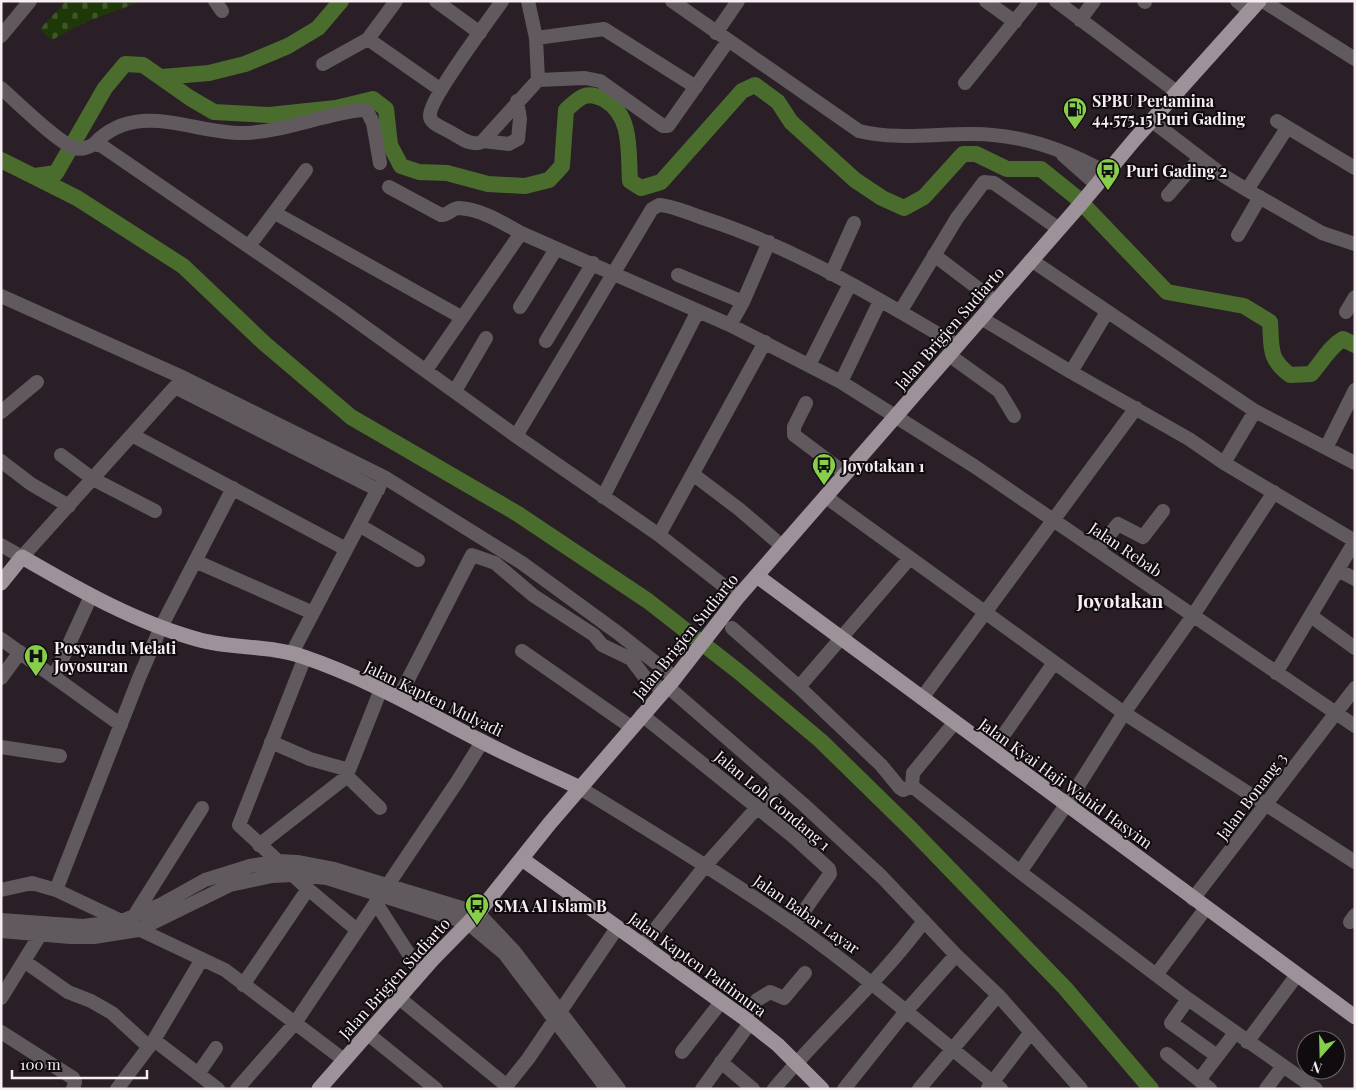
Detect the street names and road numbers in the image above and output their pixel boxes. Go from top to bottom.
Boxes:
street label: Jalan Brigjen Sudiarto [889,262,1008,395]
street label: Jalan Rebab [1085,516,1166,581]
street label: Jalan Brigjen Sudiarto [627,568,743,704]
street label: Jalan Kapten Mulyadi [360,655,507,741]
street label: Jalan Kyai Haji Wahid Hasyim [974,712,1157,853]
street label: Jalan Loh Gondang 1 [710,745,835,855]
street label: Jalan Bonang 3 [1211,748,1291,845]
street label: Jalan Babar Layar [749,869,864,958]
street label: Jalan Kapten Pattimura [624,906,771,1021]
street label: Jalan Brigjen Sudiarto [333,913,454,1044]

